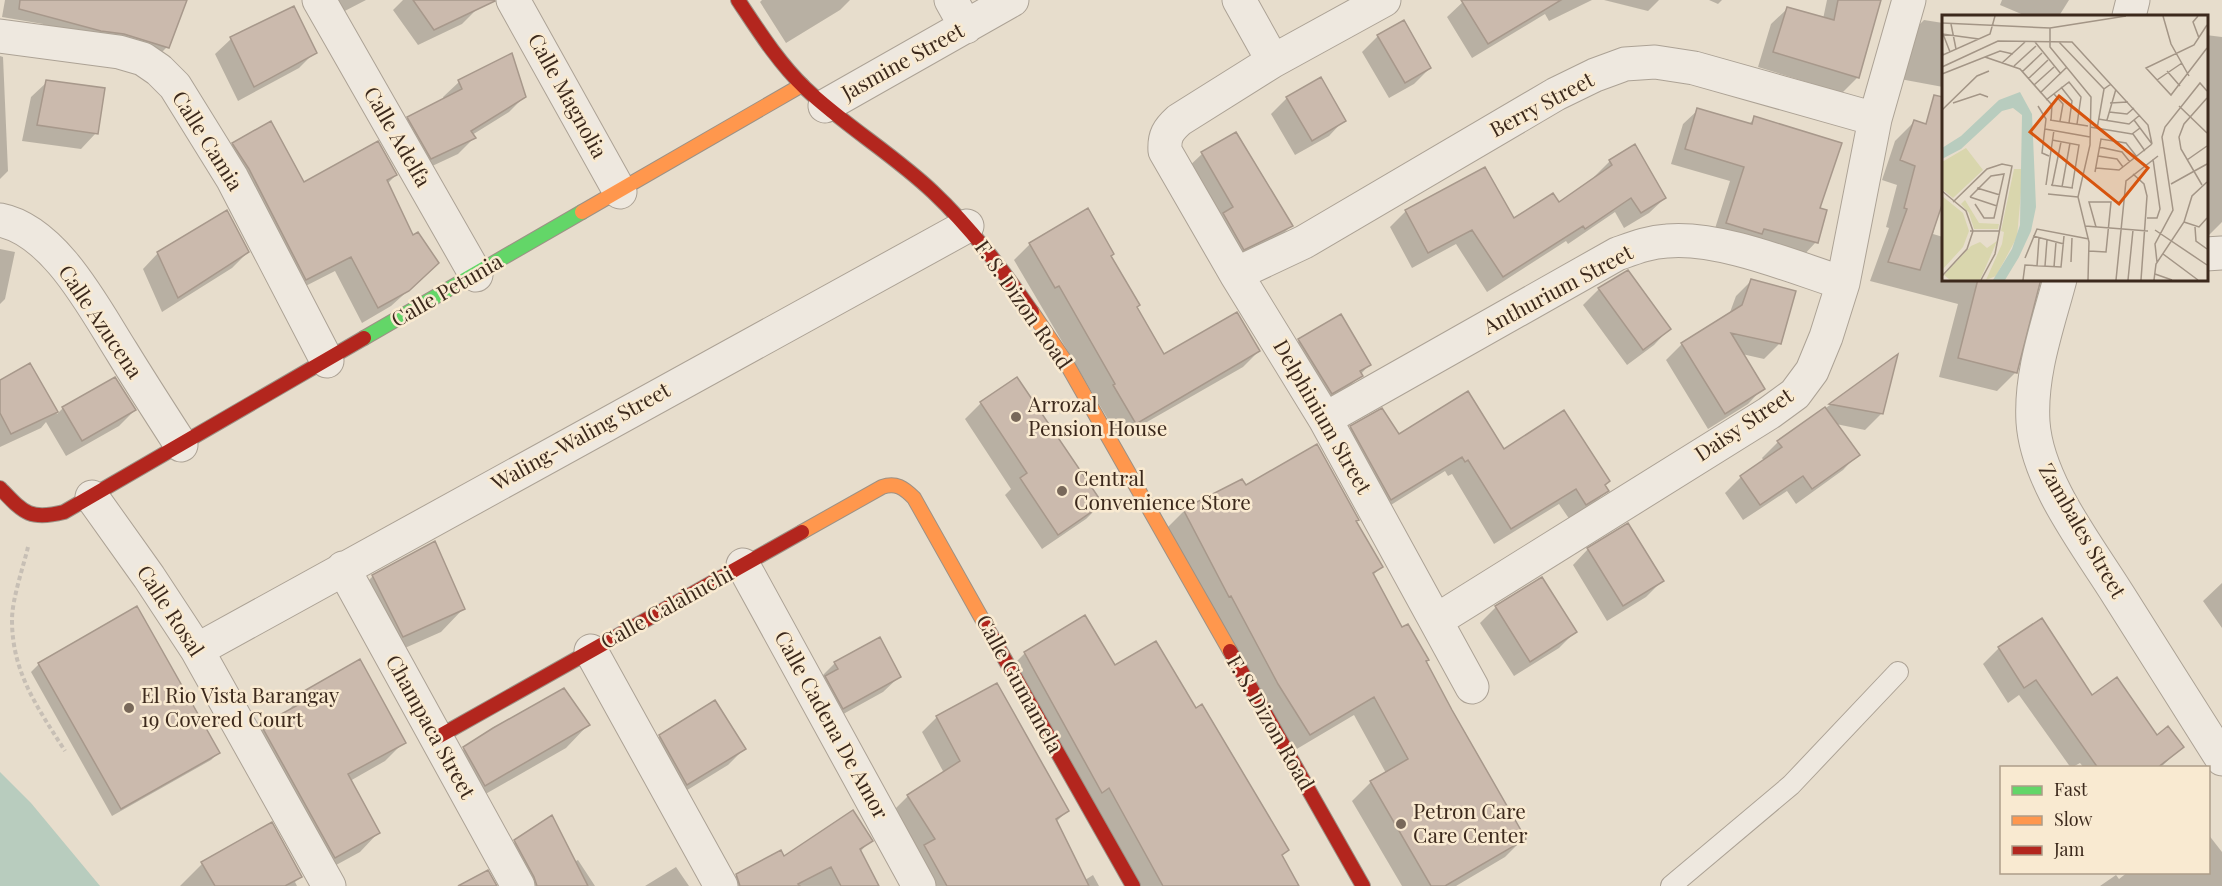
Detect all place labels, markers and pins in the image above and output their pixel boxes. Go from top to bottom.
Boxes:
place label: Arrozal Pension House [1027,389,1167,441]
marker: Arrozal Pension House [1009,410,1023,424]
place label: Central Convenience Store [1074,463,1251,515]
marker: Central Convenience Store [1055,484,1069,498]
place label: El Rio Vista Barangay 19 Covered Court [141,680,340,732]
marker: El Rio Vista Barangay 19 Covered Court [122,701,136,715]
place label: Petron Care Care Center [1413,796,1528,848]
marker: Petron Care Care Center [1394,817,1408,831]

